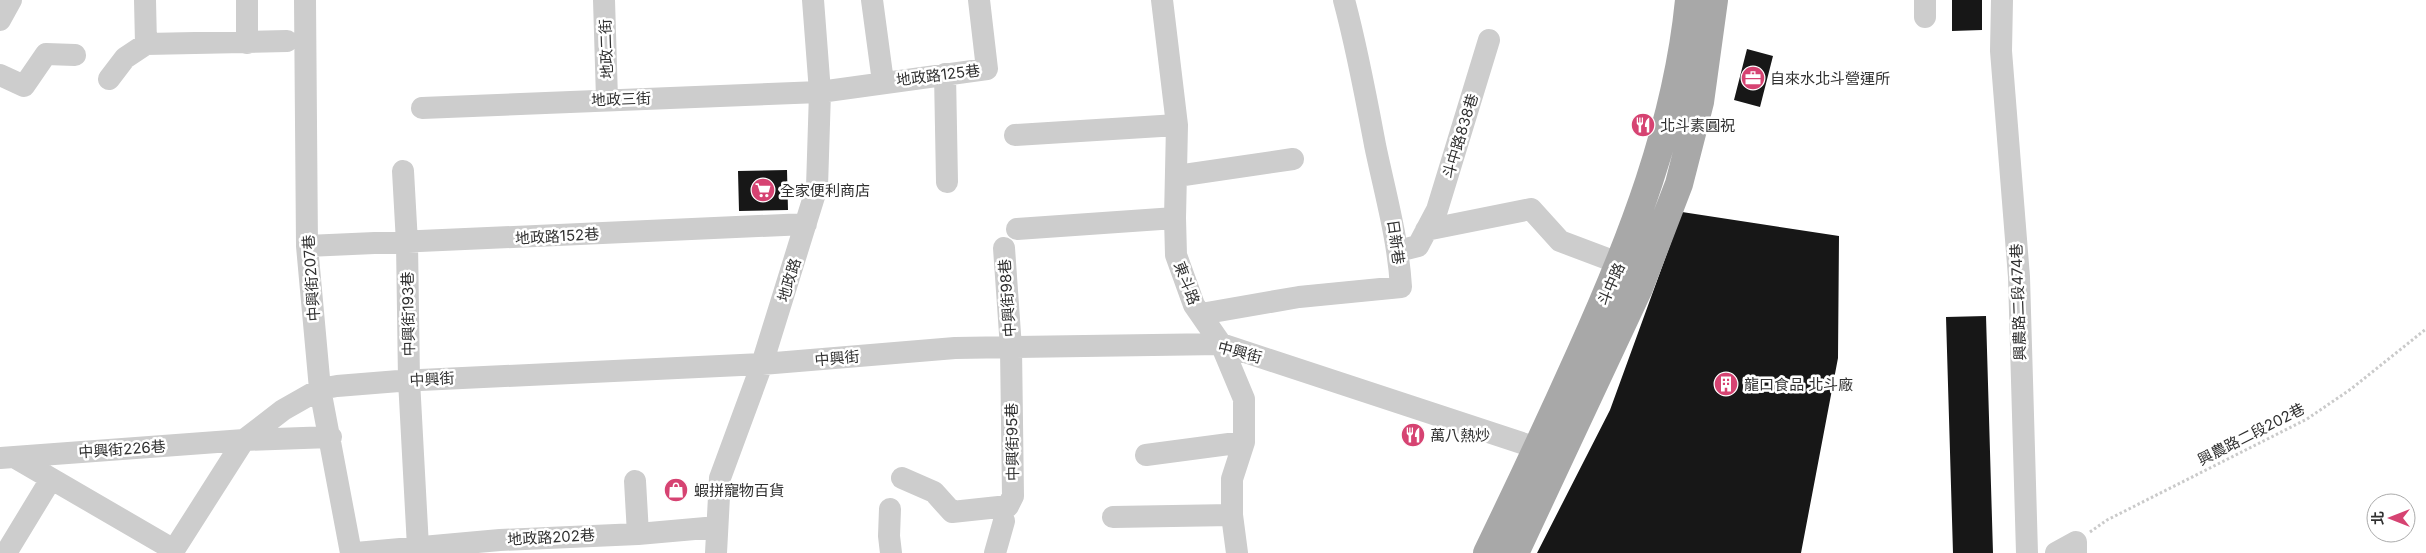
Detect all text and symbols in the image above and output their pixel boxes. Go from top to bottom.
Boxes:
street label: 地政二街 [595,19,617,79]
street label: 地政路125巷 [895,60,981,90]
office icon: 自來水北斗營運所 [1740,65,1766,91]
place label: 自來水北斗營運所 [1770,69,1890,88]
street label: 地政三街 [591,88,651,110]
street label: 斗中路838巷 [1438,91,1482,181]
restaurant icon: 北斗素圓祝 [1630,112,1656,138]
place label: 北斗素圓祝 [1660,116,1735,135]
supermarket icon: 全家便利商店 [750,177,776,203]
place label: 全家便利商店 [780,181,870,200]
street label: 日新巷 [1383,218,1409,266]
street label: 地政路152巷 [514,224,600,248]
street label: 中興街207巷 [298,234,324,322]
street label: 興農路二段474巷 [2006,243,2030,361]
street label: 地政路 [773,256,805,304]
street label: 中興街98巷 [995,258,1019,338]
street label: 東斗路 [1170,259,1204,307]
street label: 斗中路 [1593,260,1629,308]
street label: 中興街193巷 [398,272,418,356]
street label: 中興街 [1216,337,1264,367]
street label: 中興街 [814,347,860,369]
street label: 中興街 [409,368,455,390]
building icon: 龍口食品 北斗廠 [1713,371,1739,397]
place label: 龍口食品 北斗廠 [1744,375,1853,394]
street label: 興農路二段202巷 [2194,399,2308,469]
street label: 中興街95巷 [1002,403,1022,481]
restaurant icon: 萬八熱炒 [1400,422,1426,448]
place label: 萬八熱炒 [1430,426,1490,445]
street label: 中興街226巷 [78,436,166,462]
shop icon: 蝦拼寵物百貨 [663,477,689,503]
place label: 蝦拼寵物百貨 [694,481,784,500]
north arrow [2366,493,2416,543]
text: 北 [2369,511,2386,525]
street label: 地政路202巷 [507,525,595,549]

